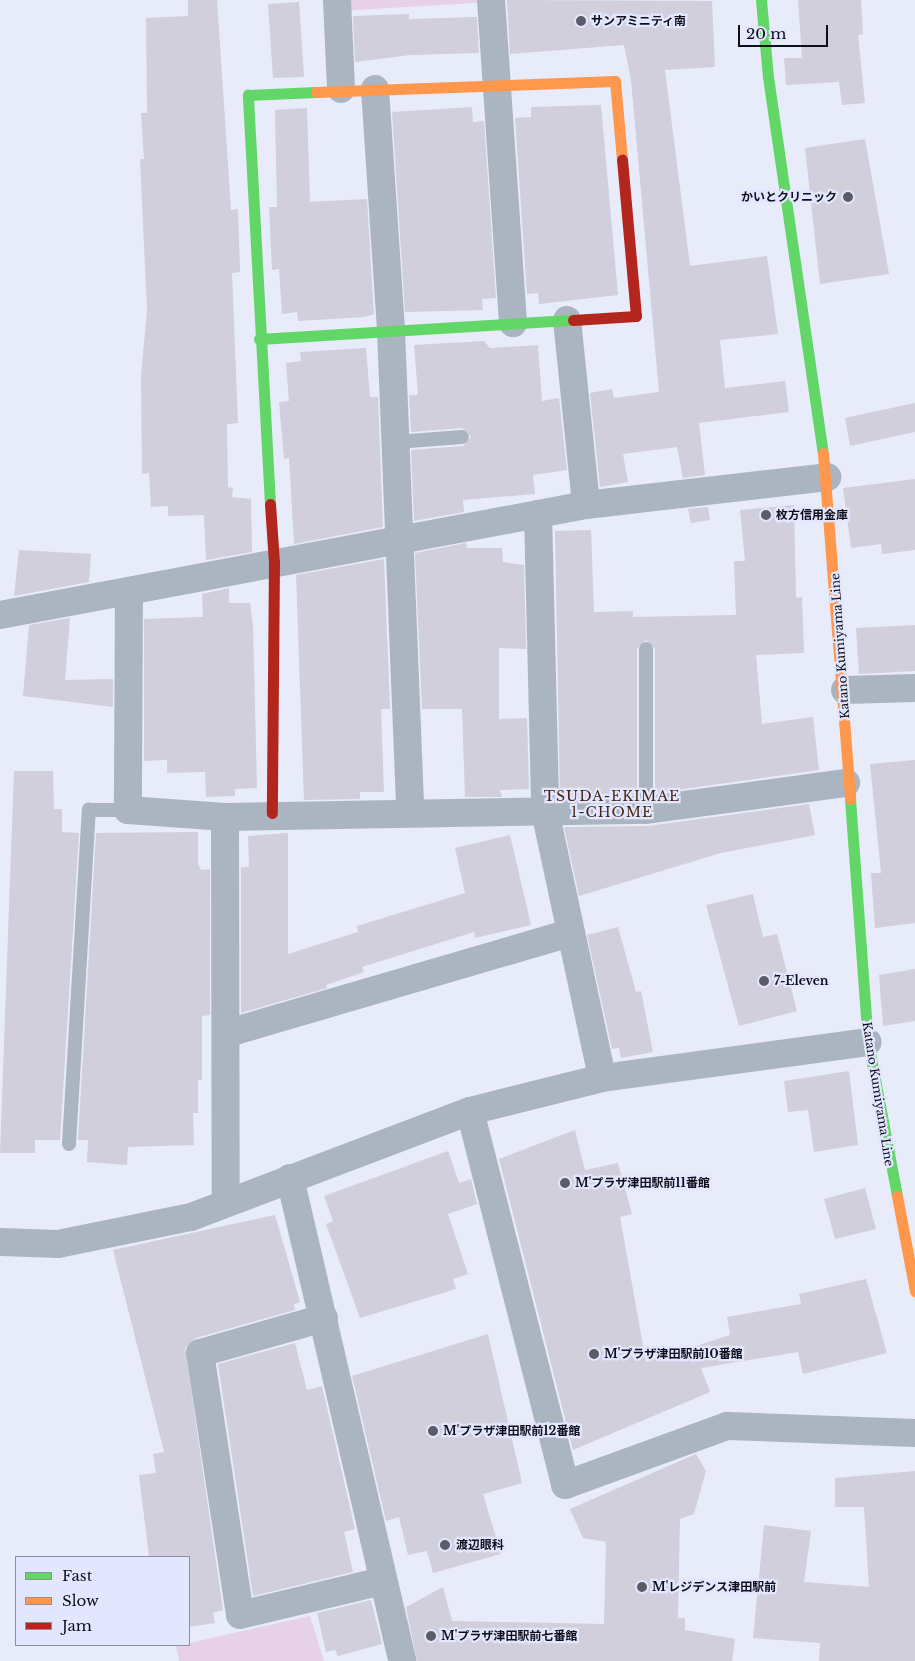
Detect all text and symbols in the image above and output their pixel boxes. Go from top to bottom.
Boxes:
place label: サンアミニティ南 [591,14,687,28]
marker: サンアミニティ南 [575,15,587,27]
scale bar [740,15,830,47]
text: 20 m [746,24,786,43]
place label: かいとクリニック [741,190,837,204]
marker: かいとクリニック [841,190,855,204]
place label: 枚方信用金庫 [776,508,848,522]
marker: 枚方信用金庫 [760,509,772,521]
street label: Katano Kumiyama Line [828,573,852,719]
district label: TSUDA-EKIMAE 1-CHOME [542,788,682,820]
place label: 7-Eleven [774,974,829,988]
marker: 7-Eleven [758,975,770,987]
street label: Katano Kumiyama Line [859,1021,897,1167]
place label: M'プラザ津田駅前11番館 [575,1176,710,1190]
marker: M'プラザ津田駅前11番館 [559,1177,571,1189]
place label: M'プラザ津田駅前10番館 [604,1347,743,1361]
marker: M'プラザ津田駅前10番館 [588,1348,600,1360]
place label: M'プラザ津田駅前12番館 [443,1424,580,1438]
marker: M'プラザ津田駅前12番館 [427,1425,439,1437]
marker: 渡辺眼科 [438,1538,452,1552]
place label: 渡辺眼科 [456,1538,504,1552]
legend [15,1556,190,1646]
text: Fast [62,1566,92,1585]
place label: M'レジデンス津田駅前 [652,1580,776,1594]
marker: M'レジデンス津田駅前 [636,1581,648,1593]
text: Slow [62,1591,99,1610]
text: Jam [62,1616,92,1635]
place label: M'プラザ津田駅前七番館 [441,1629,577,1643]
marker: M'プラザ津田駅前七番館 [425,1630,437,1642]

